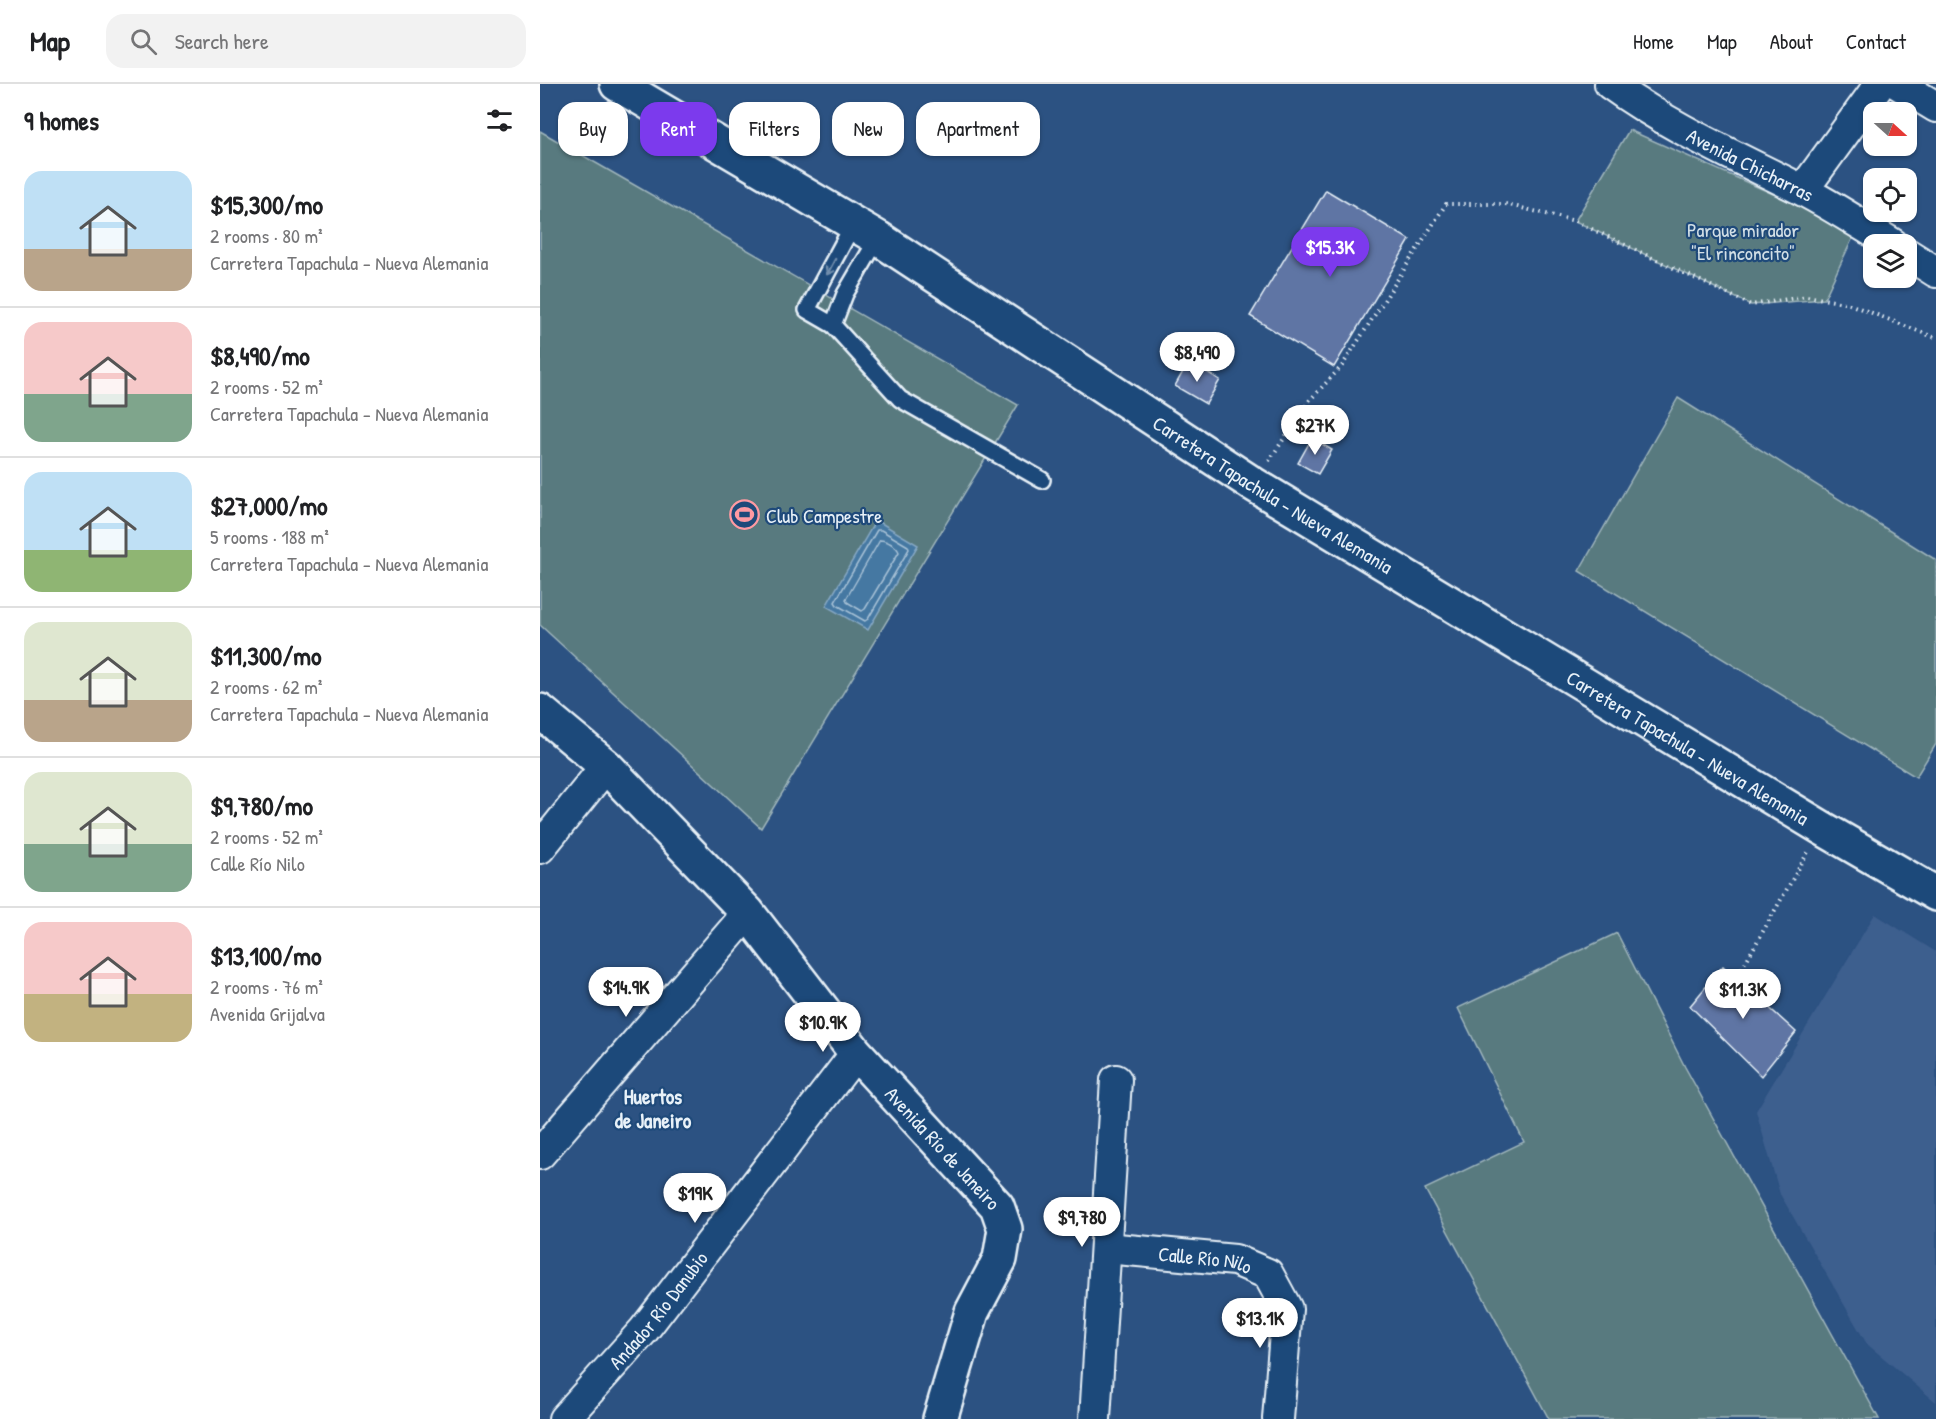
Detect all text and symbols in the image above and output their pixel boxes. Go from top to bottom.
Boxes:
search box [106,14,526,68]
text: Map [30,22,70,60]
icon: search [127,25,160,58]
text: Search here [175,26,269,56]
text: Home [1633,27,1674,56]
text: Map [1707,27,1737,56]
text: About [1770,27,1813,56]
text: Contact [1846,27,1906,56]
chip: Buy [558,102,628,156]
chip: Rent [640,102,717,156]
chip: Filters [729,102,820,156]
chip: New [832,102,904,156]
chip: Apartment [916,102,1040,156]
north arrow [1863,102,1917,156]
map controls [1863,102,1917,288]
text: 9 homes [24,103,99,138]
icon: filters [483,104,516,137]
street label: Avenida Chicharras [1682,121,1819,207]
button: locate [1863,168,1917,222]
text: $15,300/mo [210,187,323,222]
icon: home [72,195,144,267]
park label: Parque mirador "El rinconcito" [1687,216,1799,266]
text: 2 rooms · 80 m² [210,222,323,249]
pin: $15.3K [1281,227,1379,278]
text: $15.3K [1305,233,1355,260]
button: layers [1863,234,1917,288]
text: Carretera Tapachula - Nueva Alemania [210,249,488,276]
one-way arrow [825,258,837,275]
pin: $8,490 [1148,332,1246,383]
text: $8,490/mo [210,338,310,373]
text: $8,490 [1174,338,1220,365]
icon: home [72,346,144,418]
text: 2 rooms · 52 m² [210,373,323,400]
text: Carretera Tapachula - Nueva Alemania [210,400,488,427]
pin: $27K [1279,405,1351,456]
street label: Carretera Tapachula - Nueva Alemania [1148,409,1398,579]
text: $27K [1295,411,1335,438]
text: $27,000/mo [210,488,328,523]
icon: home [72,496,144,568]
sports icon: Club Campestre [729,499,761,531]
place label: Club Campestre [766,502,882,529]
text: 5 rooms · 188 m² [210,523,329,550]
text: Carretera Tapachula - Nueva Alemania [210,550,488,577]
text: $11,300/mo [210,638,321,673]
icon: home [72,646,144,718]
street label: Carretera Tapachula - Nueva Alemania [1562,663,1814,831]
text: 2 rooms · 62 m² [210,673,322,700]
text: Carretera Tapachula - Nueva Alemania [210,700,488,727]
text: $9,780/mo [210,788,313,823]
icon: home [72,796,144,868]
text: 2 rooms · 52 m² [210,823,323,850]
text: Calle Río Nilo [210,850,305,877]
text: $13,100/mo [210,938,321,973]
icon: home [72,946,144,1018]
pin: $14.9K [577,967,675,1018]
pin: $11.3K [1694,969,1792,1020]
text: 2 rooms · 76 m² [210,973,323,1000]
text: $14.9K [603,973,649,1000]
text: $11.3K [1719,975,1767,1002]
text: Avenida Grijalva [210,1000,325,1027]
pin: $10.9K [774,1002,872,1053]
text: $10.9K [799,1008,847,1035]
street label: Avenida Río de Janeiro [880,1080,1007,1215]
district label: Huertos de Janeiro [615,1082,692,1135]
pin: $19K [659,1173,731,1224]
text: $19K [677,1179,713,1206]
pin: $9,780 [1033,1197,1131,1248]
text: $9,780 [1057,1203,1107,1230]
street label: Calle Río Nilo [1157,1239,1257,1279]
street label: Andador Río Danubio [602,1245,713,1375]
pin: $13.1K [1211,1298,1309,1349]
text: $13.1K [1236,1304,1284,1331]

